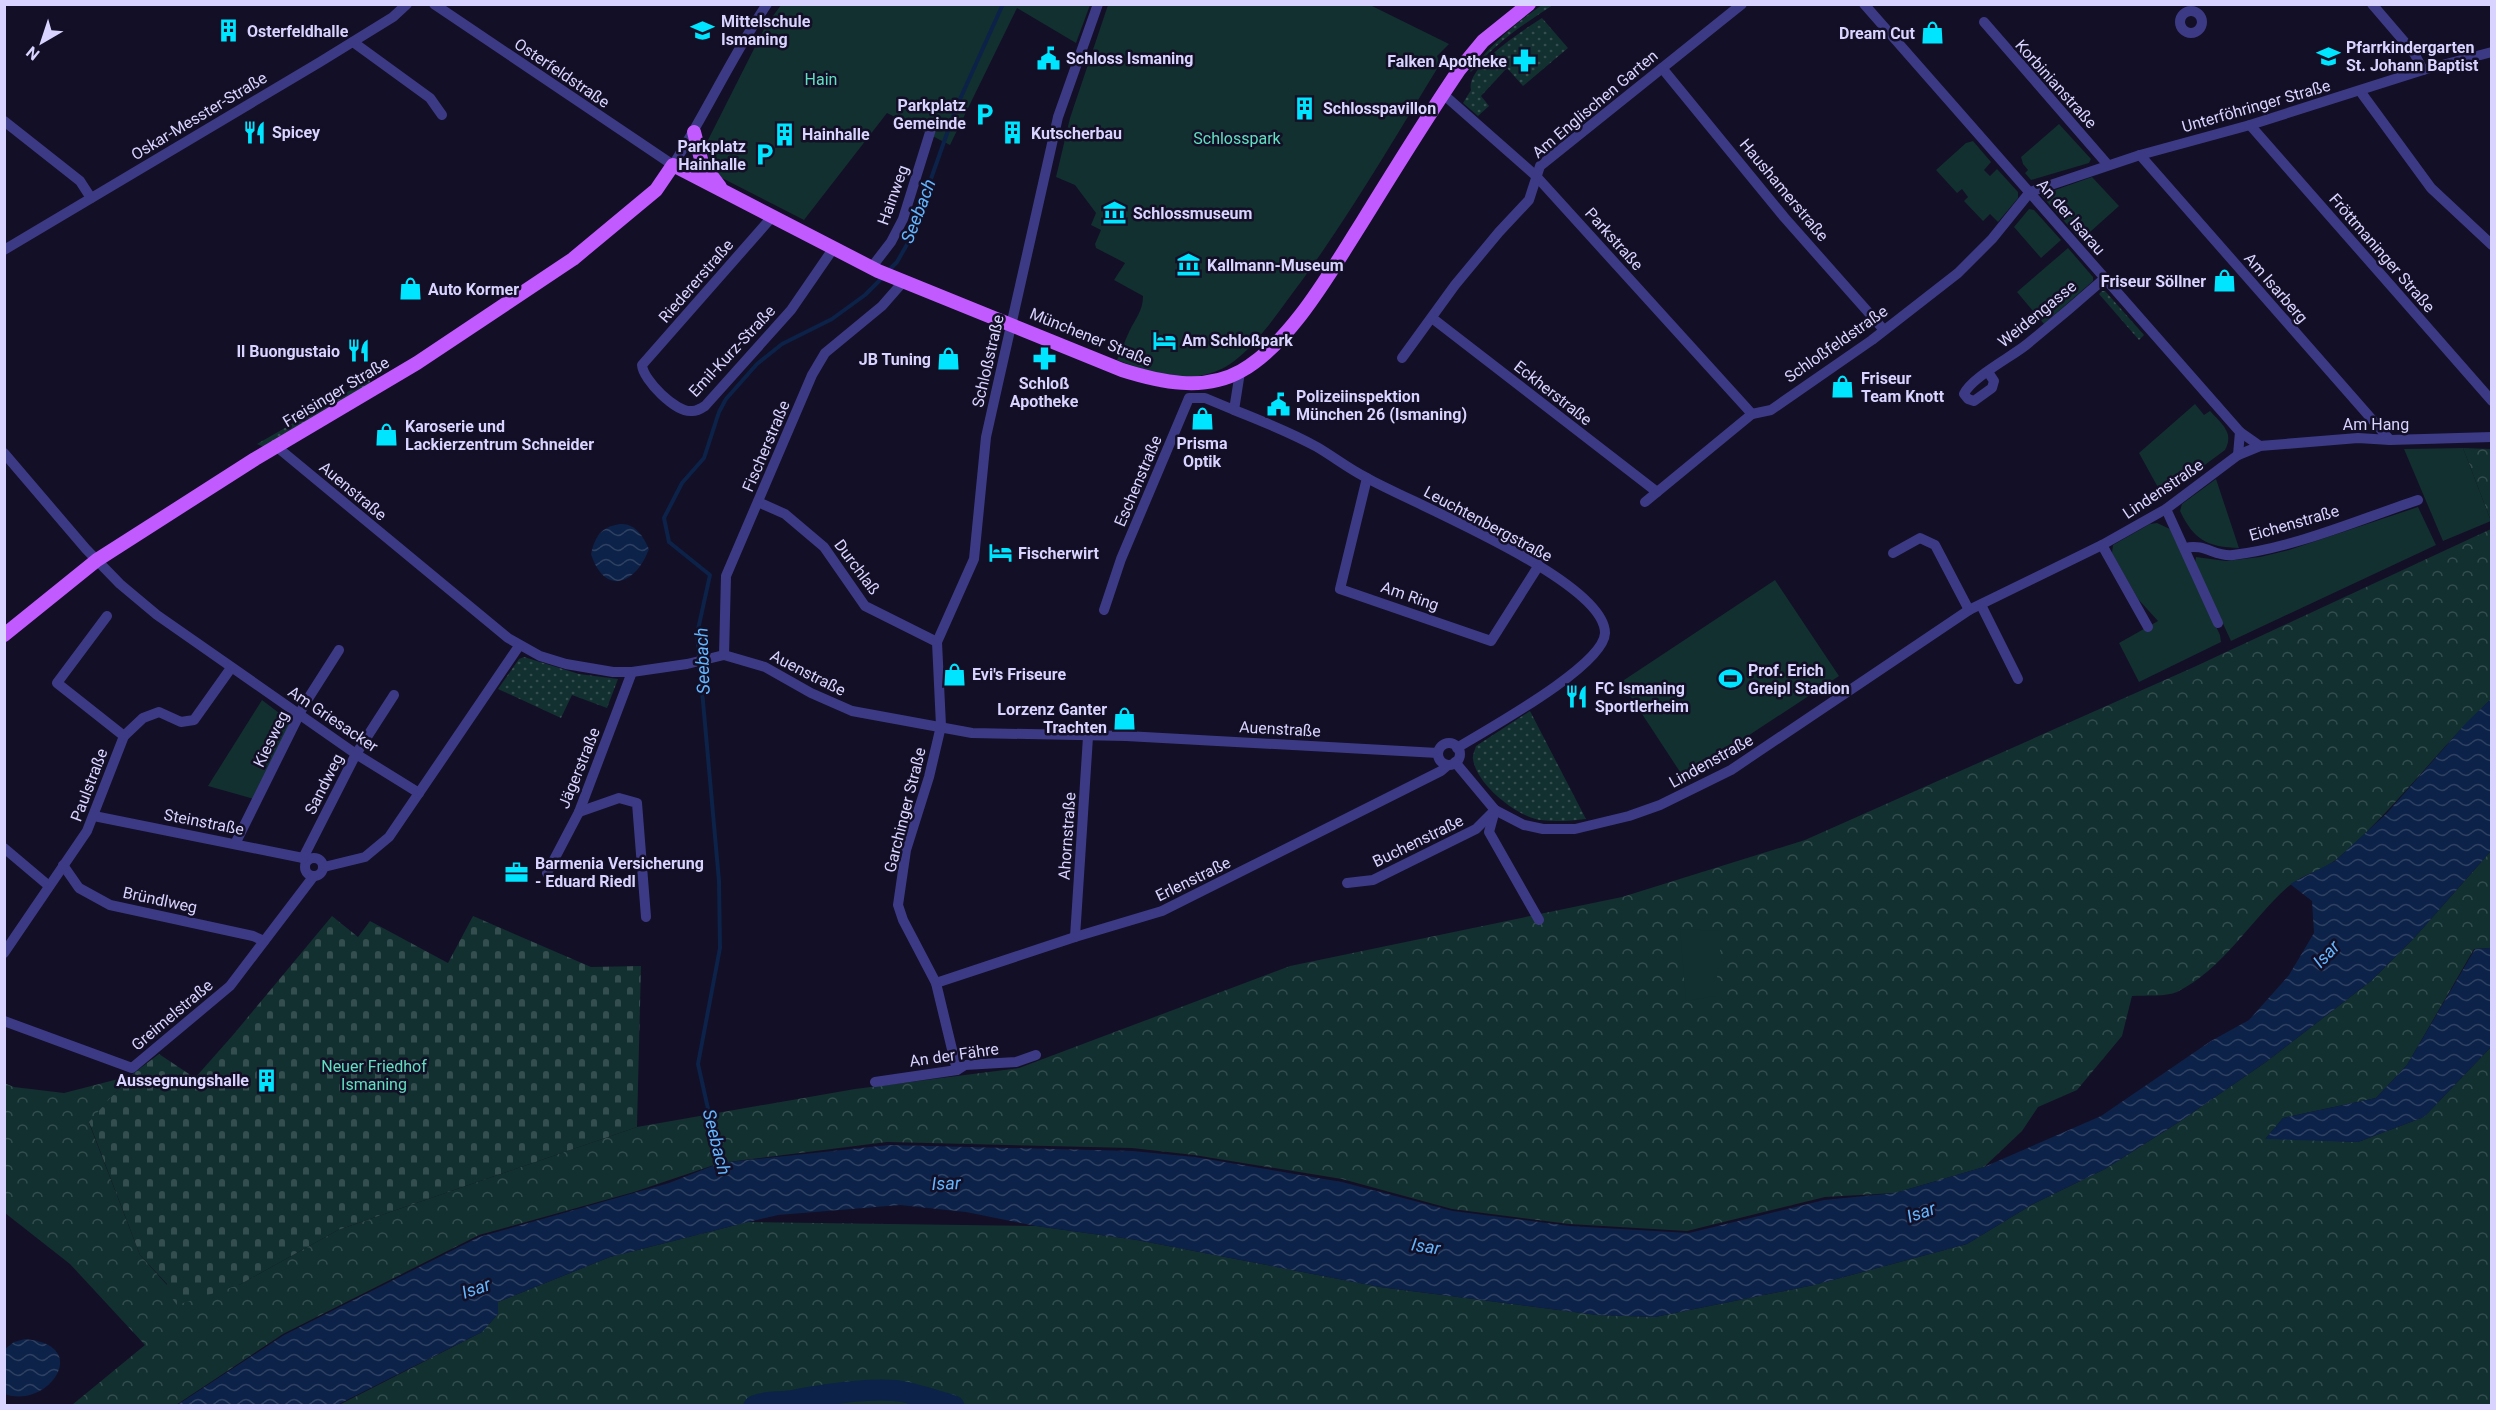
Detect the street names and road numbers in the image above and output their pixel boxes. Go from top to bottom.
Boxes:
street label: Osterfeldstraße [511,34,613,112]
street label: Korbinianstraße [2011,36,2101,132]
street label: Am Englischen Garten [1528,46,1662,162]
street label: Oskar-Messter-Straße [128,68,270,164]
street label: Unterföhringer Straße [2180,76,2332,136]
street label: Haushamerstraße [1736,135,1832,245]
street label: Hainweg [873,162,913,228]
street label: An der Isarau [2033,175,2109,259]
street label: Fröttmaninger Straße [2325,190,2439,316]
street label: Parkstraße [1581,204,1647,274]
street label: Riedererstraße [655,235,737,327]
street label: Am Isarberg [2240,249,2312,327]
street label: Weidengasse [1994,277,2080,351]
street label: Emil-Kurz-Straße [685,301,779,401]
street label: Schloßfeldstraße [1781,301,1891,387]
street label: Münchener Straße [1027,304,1155,370]
street label: Schloßstraße [968,313,1008,409]
street label: Freisinger Straße [279,353,393,431]
street label: Eckherstraße [1510,357,1596,429]
street label: Fischerstraße [738,397,794,495]
street label: Am Hang [2343,415,2409,434]
street label: Eschenstraße [1110,433,1166,529]
street label: Lindenstraße [2119,455,2207,523]
street label: Auenstraße [316,457,390,525]
street label: Leuchtenbergstraße [1421,482,1555,566]
street label: Eichenstraße [2247,501,2341,545]
street label: Durchlaß [830,536,884,598]
street label: Am Ring [1379,577,1441,615]
street label: Auenstraße [767,646,849,700]
street label: Am Griesacker [284,682,382,756]
street label: Kiesweg [249,708,293,770]
street label: Auenstraße [1239,717,1321,741]
street label: Jägerstraße [554,725,604,811]
street label: Lindenstraße [1666,730,1756,792]
street label: Paulstraße [66,746,112,824]
street label: Garchinger Straße [880,746,930,874]
street label: Sandweg [301,750,347,818]
street label: Ahornstraße [1054,791,1080,881]
street label: Steinstraße [162,805,246,839]
street label: Buchenstraße [1370,811,1466,871]
street label: Erlenstraße [1152,853,1234,905]
street label: Bründlweg [121,883,199,917]
street label: Greimelstraße [127,975,217,1055]
street label: An der Fähre [908,1039,1000,1071]

